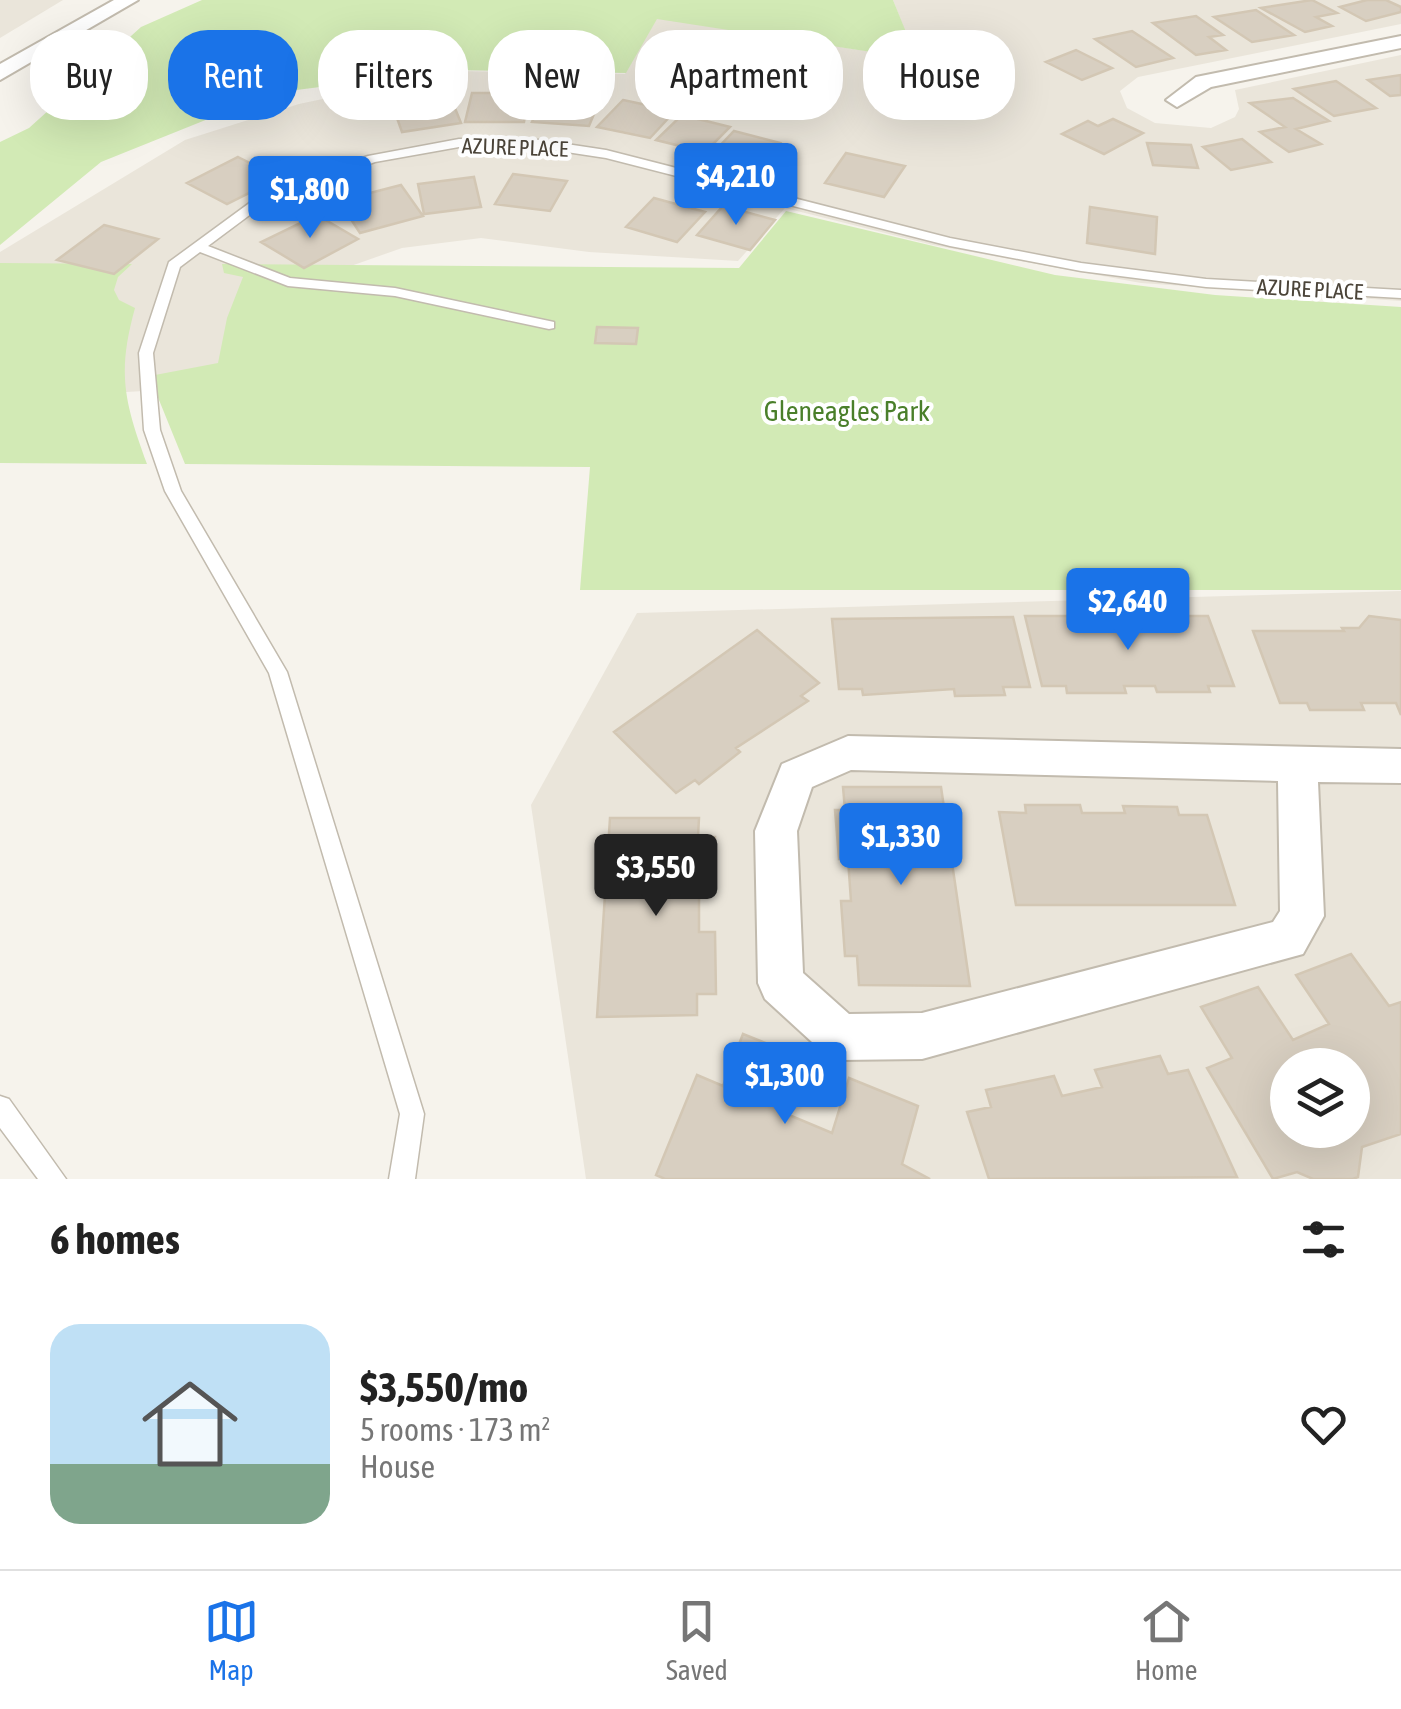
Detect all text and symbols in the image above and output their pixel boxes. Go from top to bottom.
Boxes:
chip: Buy [30,30,148,120]
chip: Rent [168,30,298,120]
chip: Filters [318,30,468,120]
chip: New [488,30,615,120]
chip: Apartment [635,30,843,120]
chip: House [863,30,1015,120]
street label: AZURE PLACE [461,132,569,162]
pin: $4,210 [655,143,817,228]
pin: $1,800 [229,156,391,241]
text: $4,210 [696,157,776,194]
text: $1,800 [270,170,350,207]
street label: AZURE PLACE [1256,273,1364,305]
park label: Gleneagles Park [764,395,930,427]
pin: $2,640 [1047,568,1209,653]
text: $2,640 [1088,582,1168,619]
pin: $1,330 [820,803,982,888]
text: $1,330 [861,817,941,854]
pin: $3,550 [575,834,737,919]
text: $3,550 [616,848,696,885]
pin: $1,300 [704,1042,866,1127]
map controls [1270,1048,1370,1148]
button: layers [1270,1048,1370,1148]
text: $1,300 [745,1056,825,1093]
icon: filters [1296,1212,1351,1267]
text: 6 homes [50,1215,180,1263]
text: $3,550/mo [360,1363,528,1411]
icon: home [130,1364,250,1484]
icon: heart [1296,1397,1351,1452]
text: 5 rooms · 173 m² [360,1411,550,1448]
text: House [360,1448,435,1485]
tab: Map [204,1594,259,1686]
tab: Saved [666,1594,728,1686]
tab: Home [1135,1594,1197,1686]

